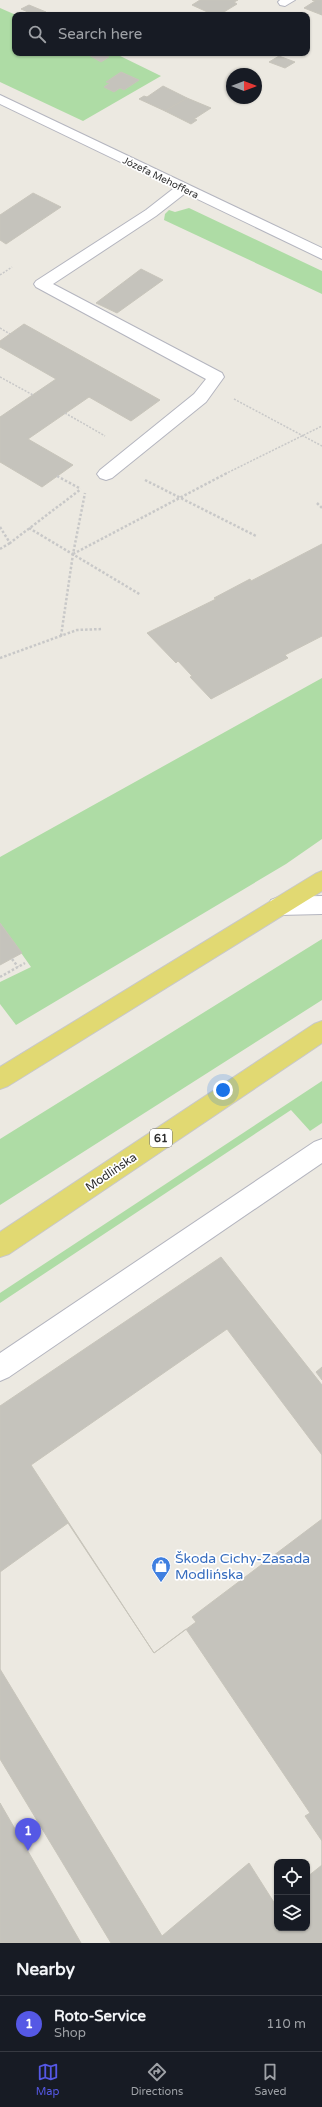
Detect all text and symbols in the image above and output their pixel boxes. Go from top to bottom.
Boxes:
search box [12,12,310,56]
icon: search [26,23,48,45]
text: Search here [58,25,142,43]
north arrow [226,68,262,104]
street label: Józefa Mehoffera [121,154,201,202]
your location [213,1080,233,1100]
road number: 61 [150,1129,172,1147]
street label: Modlińska [83,1150,139,1194]
place label: Škoda Cichy-Zasada Modlińska [175,1550,310,1583]
shop icon: Škoda Cichy-Zasada Modlińska [150,1555,172,1583]
pin: 1 [15,1818,41,1851]
map controls [274,1859,310,1931]
button: locate [274,1859,310,1895]
button: layers [274,1895,310,1931]
text: Nearby [16,1959,75,1980]
text: Roto-Service [54,2007,146,2025]
text: 1 [25,2016,33,2032]
text: 110 m [266,2016,306,2032]
text: Shop [54,2025,86,2041]
tab: Map [36,2061,59,2098]
tab: Directions [131,2061,183,2098]
tab: Saved [255,2061,286,2098]

